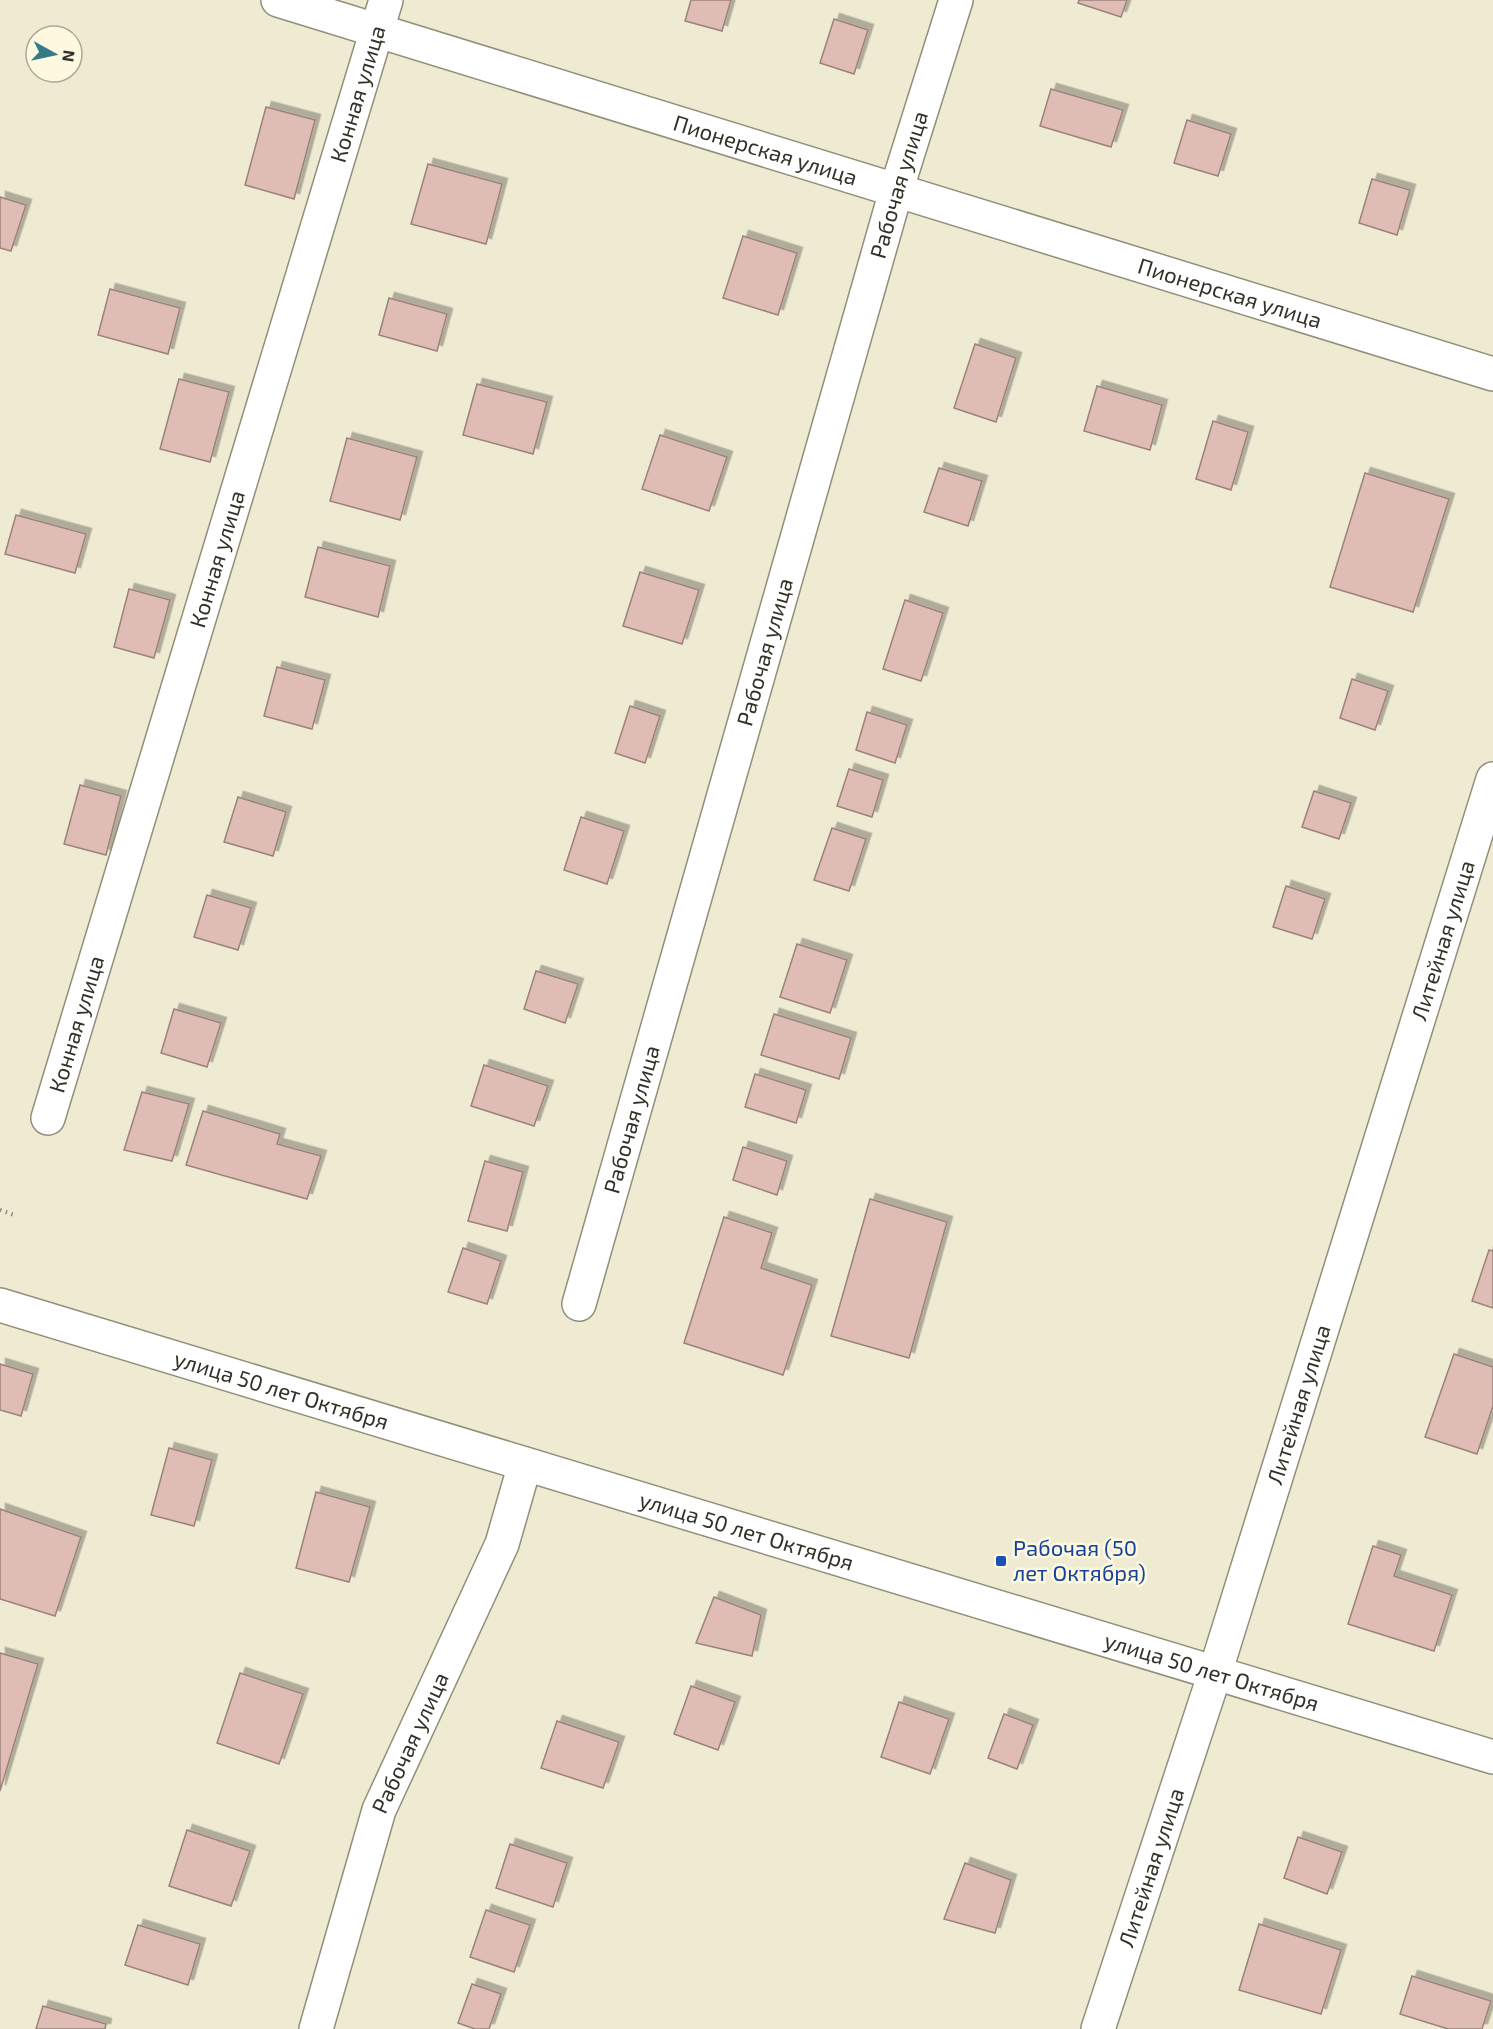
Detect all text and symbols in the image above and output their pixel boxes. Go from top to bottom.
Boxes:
street label: Конная улица [324,22,390,165]
north arrow [24,24,84,84]
text: N [59,49,80,63]
street label: Рабочая улица [863,108,932,261]
street label: Пионерская улица [671,109,861,190]
street label: Пионерская улица [1135,252,1325,333]
street label: Конная улица [183,487,249,630]
street label: Рабочая улица [730,575,797,729]
street label: Литейная улица [1405,857,1479,1023]
street label: Конная улица [42,952,108,1096]
street label: Рабочая улица [597,1042,664,1196]
street label: Литейная улица [1261,1321,1335,1487]
street label: улица 50 лет Октября [171,1345,392,1434]
street label: улица 50 лет Октября [636,1485,857,1575]
place label: Рабочая (50 лет Октября) [1013,1534,1146,1585]
marker: Рабочая (50 лет Октября) [994,1554,1008,1568]
street label: улица 50 лет Октября [1101,1626,1322,1716]
street label: Рабочая улица [365,1668,453,1817]
street label: Литейная улица [1112,1784,1188,1950]

